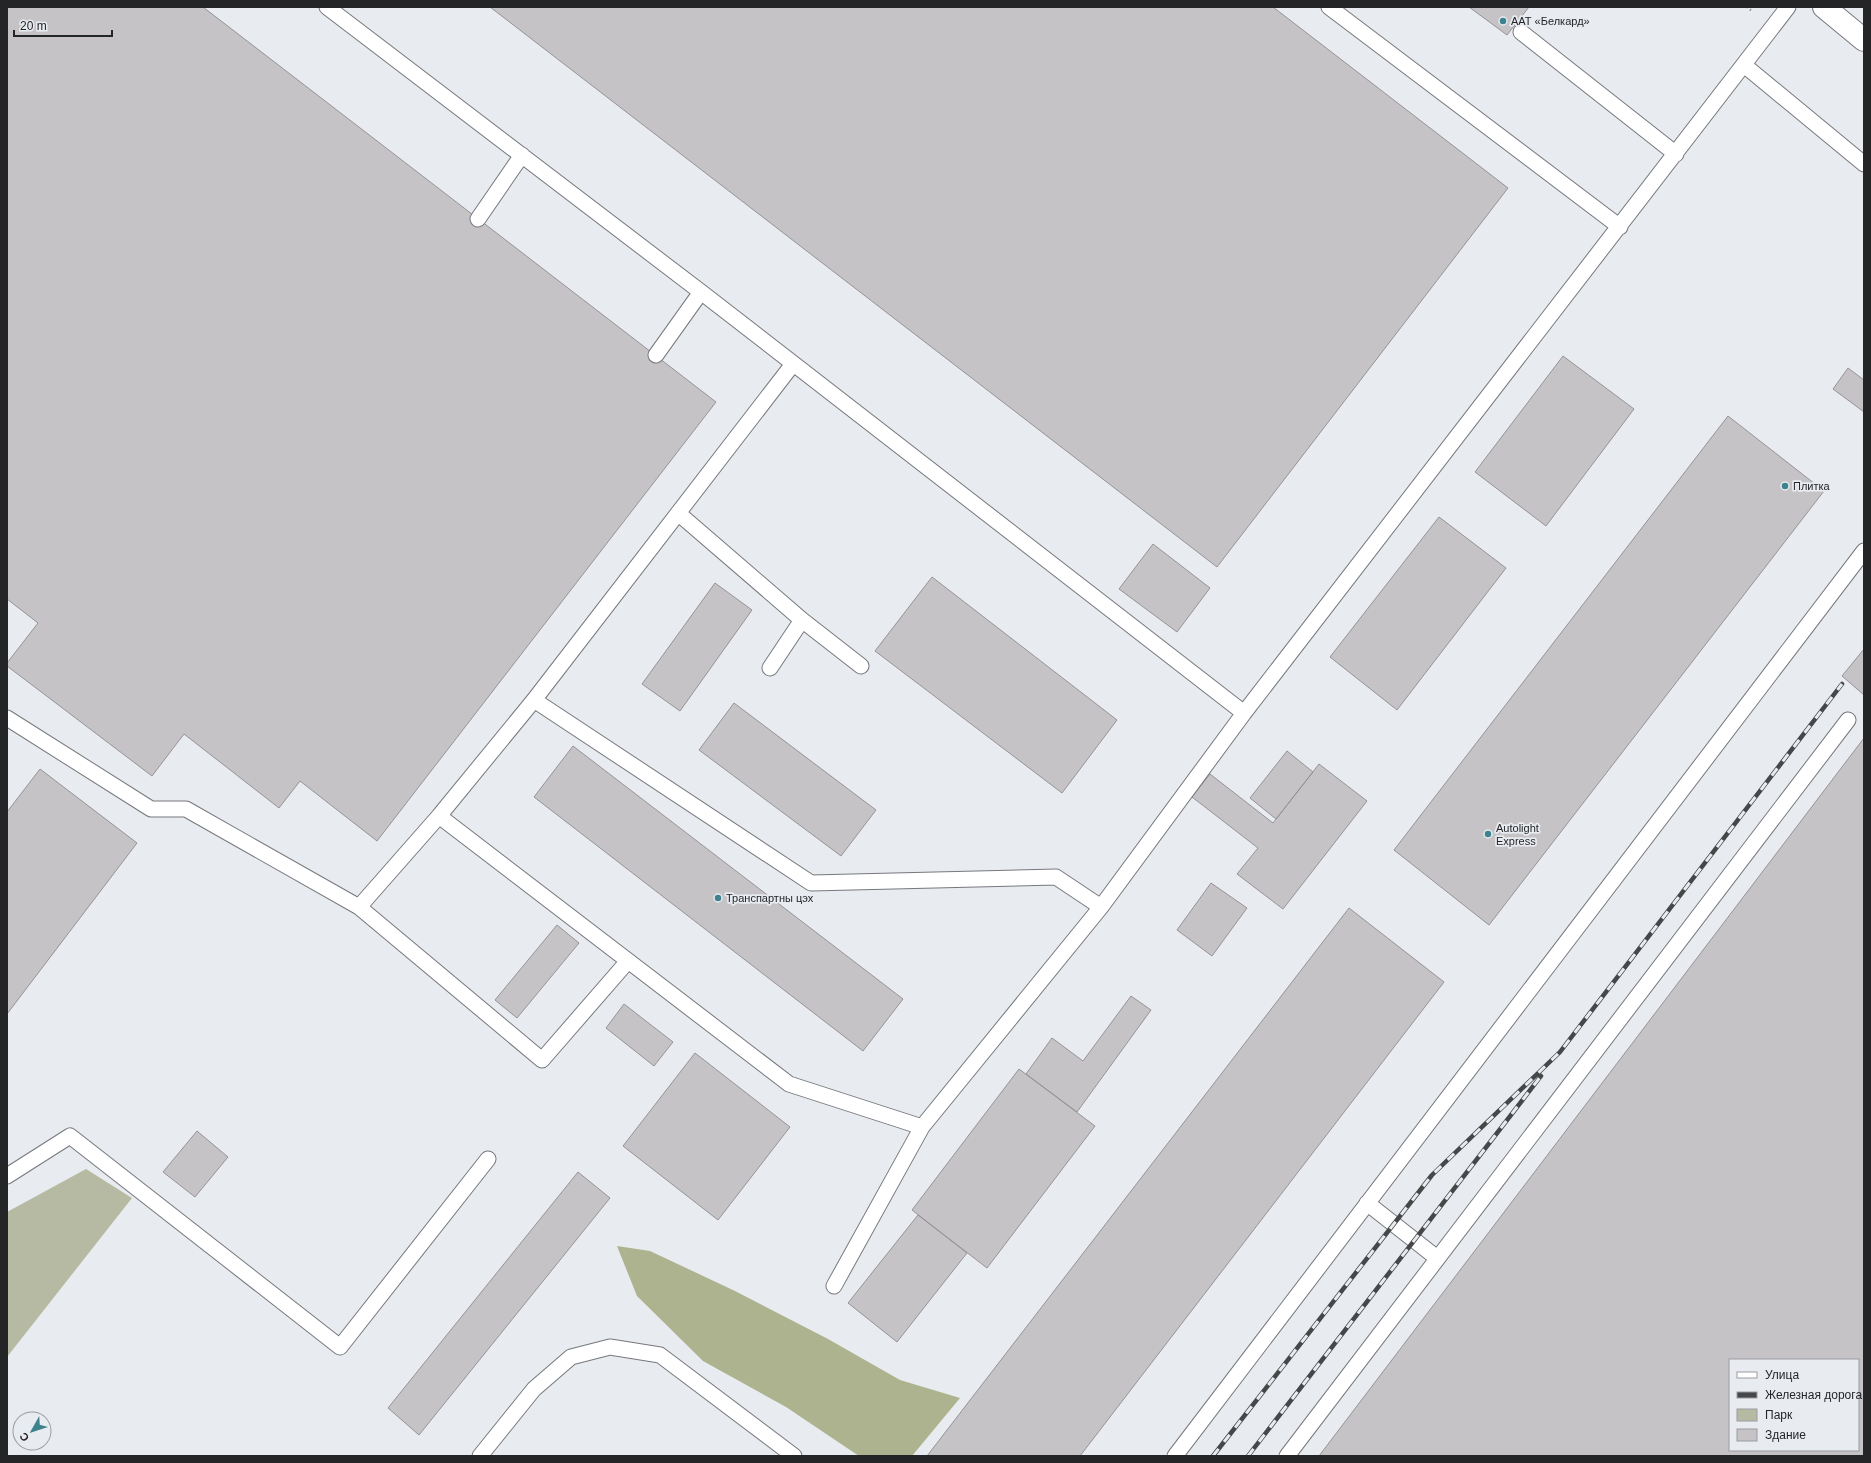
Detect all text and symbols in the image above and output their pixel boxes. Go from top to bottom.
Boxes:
scale bar [14,12,112,38]
place label: ААТ «Белкард» [1511,15,1590,27]
marker: ААТ «Белкард» [1498,16,1508,26]
text: 20 m [20,19,47,33]
place label: Плитка [1793,480,1831,492]
marker: Плитка [1780,481,1790,491]
place label: Autolight Express [1496,822,1539,847]
marker: Autolight Express [1483,829,1493,839]
place label: Транспартны цэх [726,892,814,904]
marker: Транспартны цэх [713,893,723,903]
legend [1729,1359,1859,1451]
text: Улица [1765,1368,1799,1382]
text: Железная дорога [1765,1388,1862,1402]
text: Парк [1765,1408,1793,1422]
north arrow [12,1411,52,1451]
text: Здание [1765,1428,1806,1442]
text: С [17,1430,31,1444]

